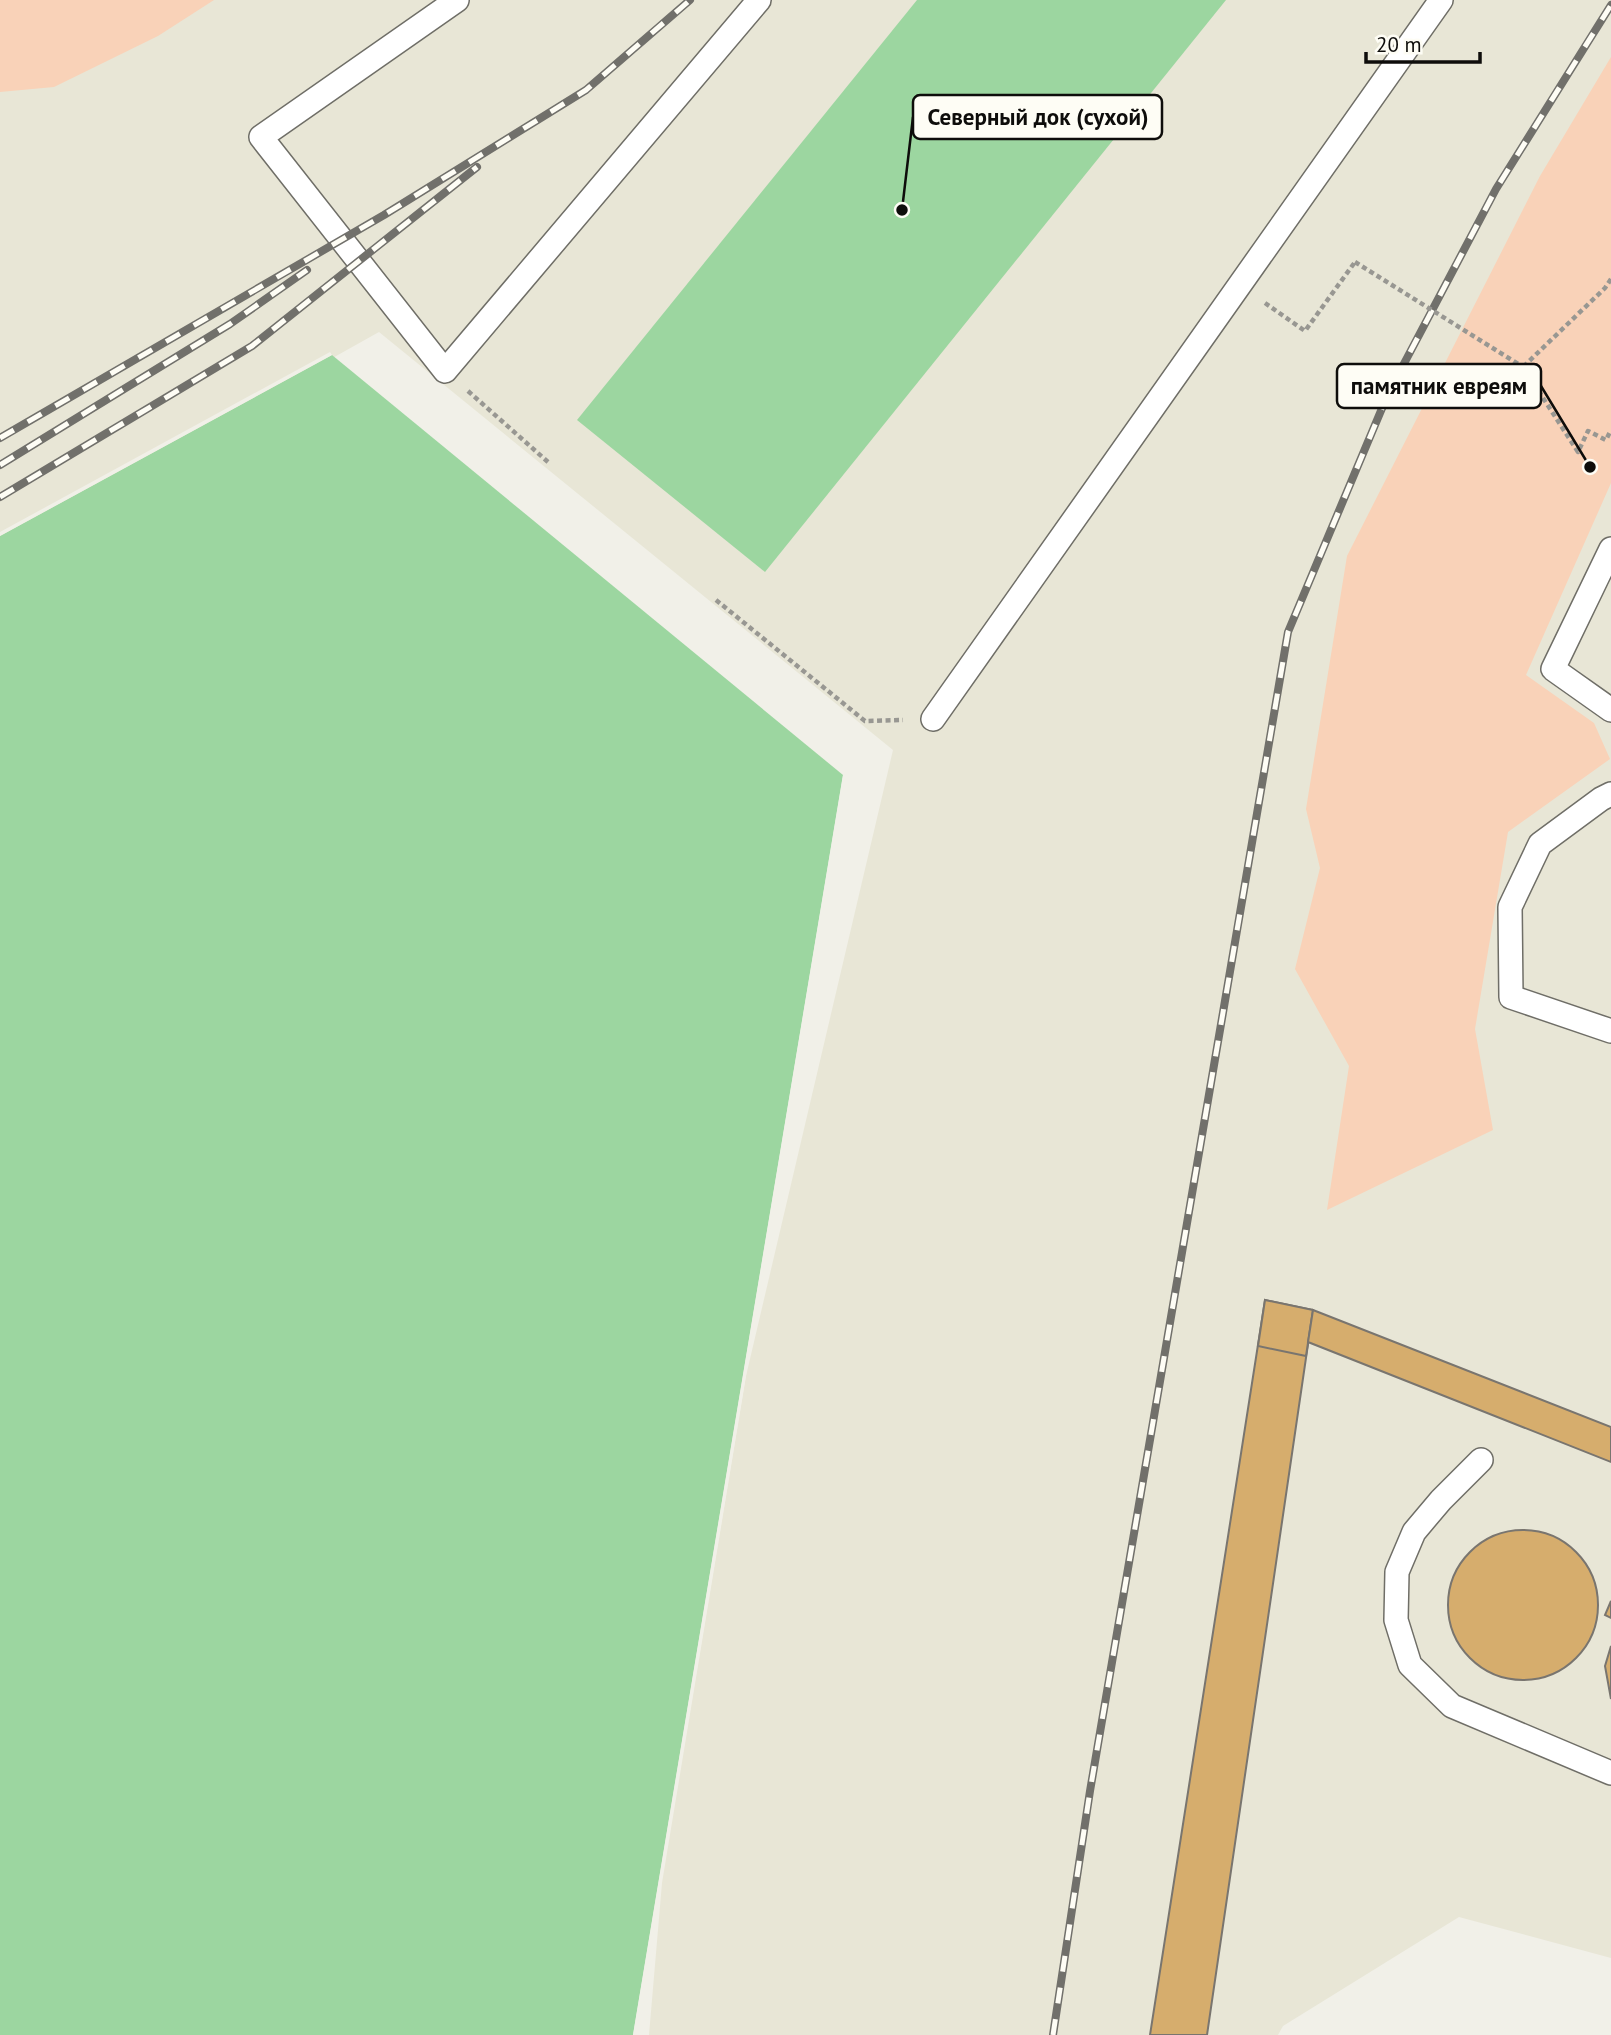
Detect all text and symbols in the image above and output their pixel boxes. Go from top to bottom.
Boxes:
scale bar [1366,21,1480,65]
text: 20 m [1376,31,1422,58]
callout: Северный док (сухой) [913,95,1162,139]
text: Северный док (сухой) [928,102,1148,131]
callout: памятник евреям [1337,364,1541,408]
text: памятник евреям [1351,371,1527,400]

